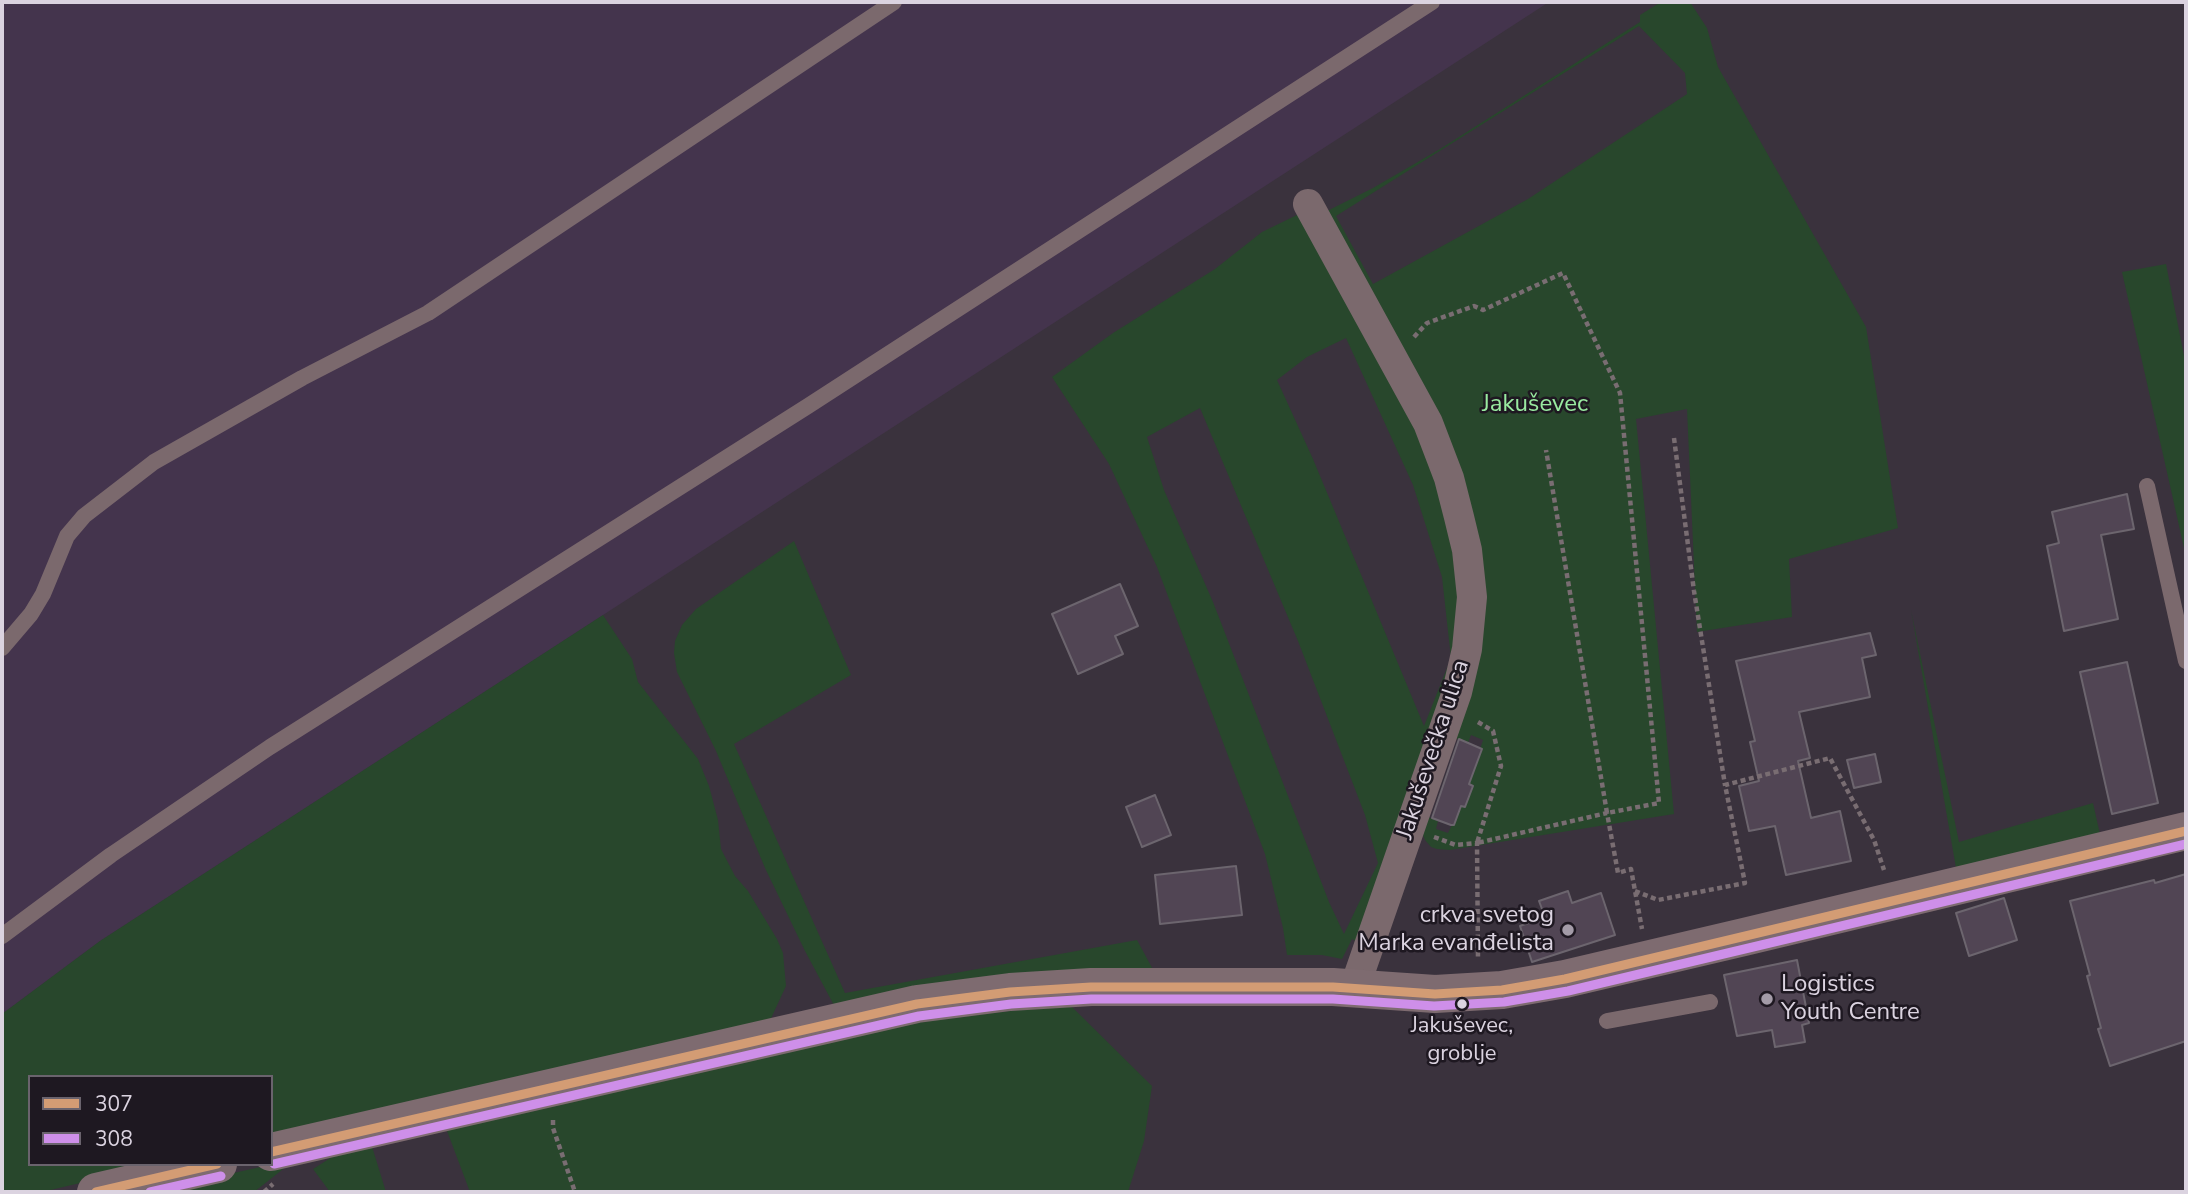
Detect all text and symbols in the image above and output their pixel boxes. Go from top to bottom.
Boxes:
park label: Jakuševec [1482,391,1588,419]
street label: Jakuševečka ulica [1391,657,1477,843]
place label: crkva svetog Marka evanđelista [1358,902,1554,958]
marker: crkva svetog Marka evanđelista [1560,922,1576,938]
place label: Logistics Youth Centre [1781,971,1920,1027]
marker: Logistics Youth Centre [1759,991,1775,1007]
marker: Jakuševec, groblje [1455,997,1469,1011]
place label: Jakuševec, groblje [1411,1014,1513,1066]
legend [28,1075,273,1166]
text: 307 [95,1090,133,1118]
text: 308 [95,1125,133,1153]

